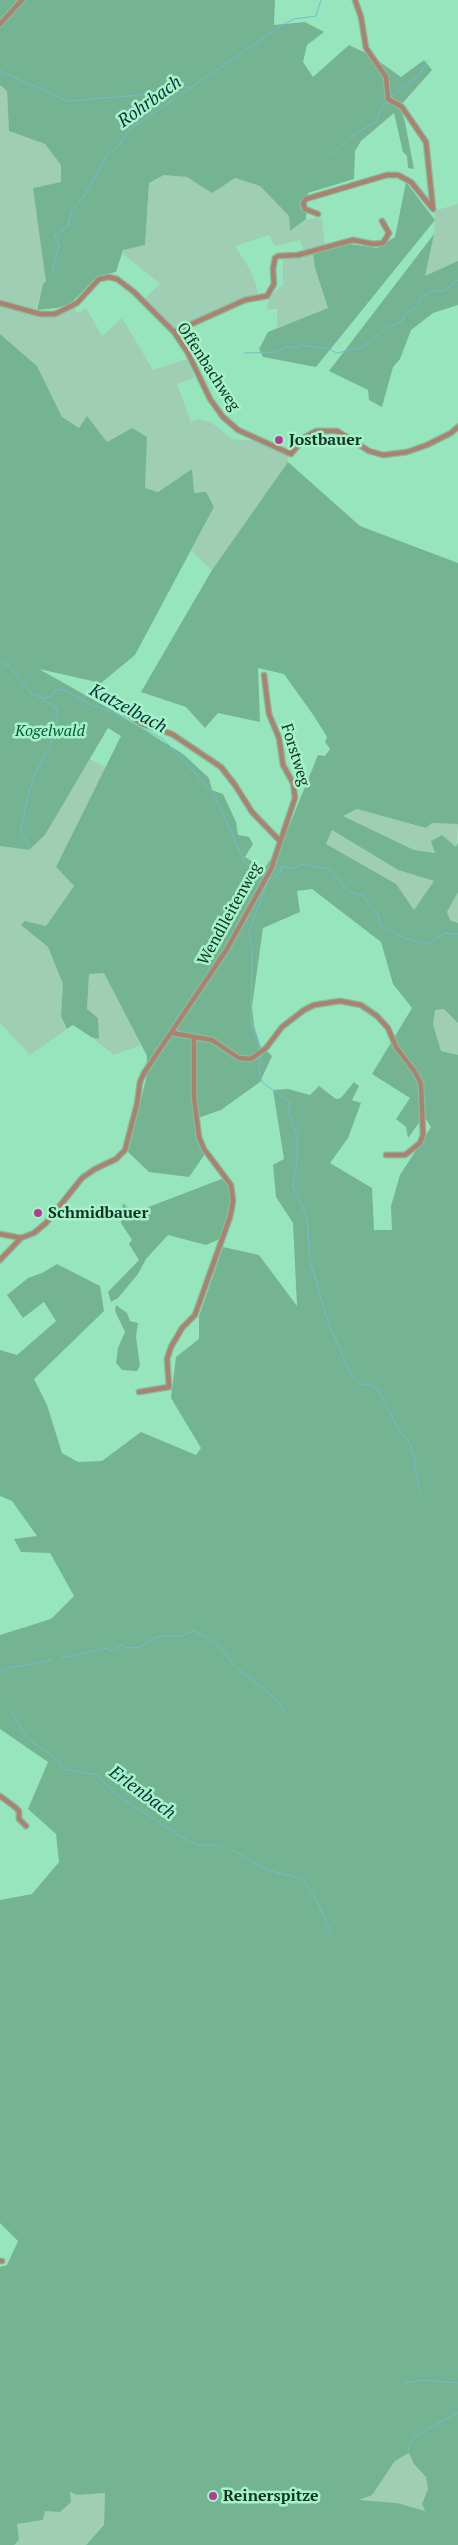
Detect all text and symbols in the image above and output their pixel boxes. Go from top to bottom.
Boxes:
water label: Rohrbach [114,72,186,132]
street label: Offenbachweg [172,319,244,415]
place label: Jostbauer [289,430,362,450]
marker: Jostbauer [273,434,285,446]
water label: Katzelbach [86,680,170,738]
park label: Kogelwald [15,721,85,741]
street label: Forstweg [276,721,314,789]
street label: Wendlleitenweg [194,859,266,969]
place label: Schmidbauer [48,1203,148,1223]
marker: Schmidbauer [32,1207,44,1219]
water label: Erlenbach [105,1762,179,1824]
place label: Reinerspitze [223,2486,319,2506]
marker: Reinerspitze [207,2490,219,2502]

